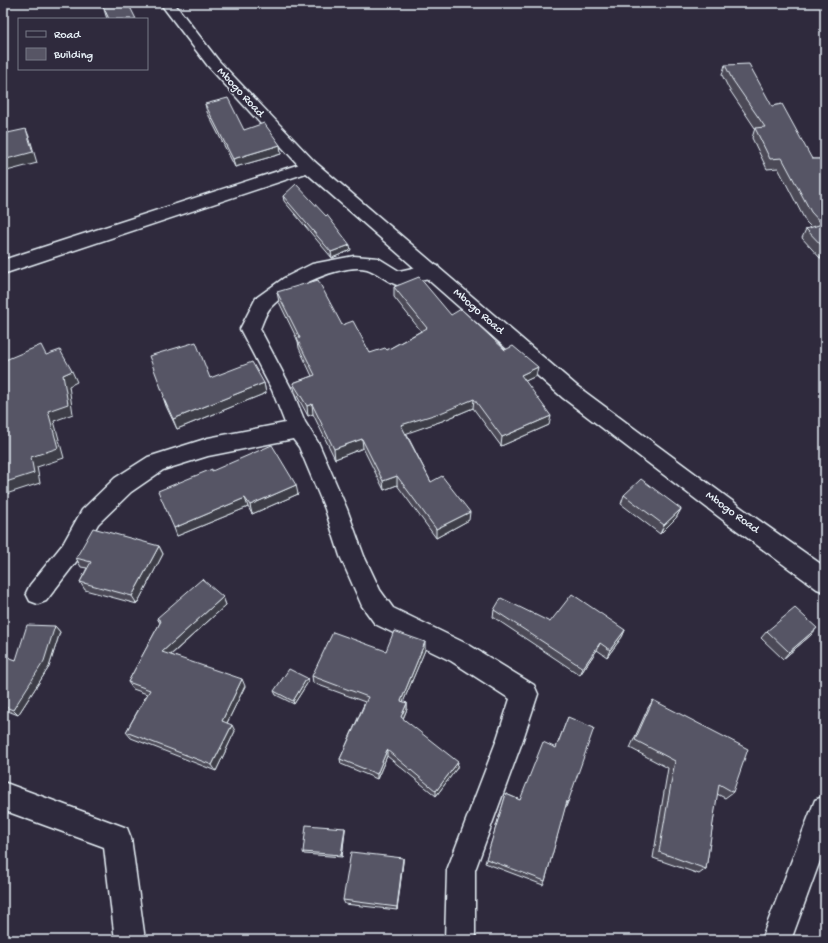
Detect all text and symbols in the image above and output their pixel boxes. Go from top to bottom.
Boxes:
legend [18,18,148,70]
text: Road [54,29,81,43]
text: Building [53,49,93,63]
street label: Mbogo Road [213,65,267,122]
street label: Mbogo Road [450,286,507,339]
street label: Mbogo Road [702,489,762,538]

